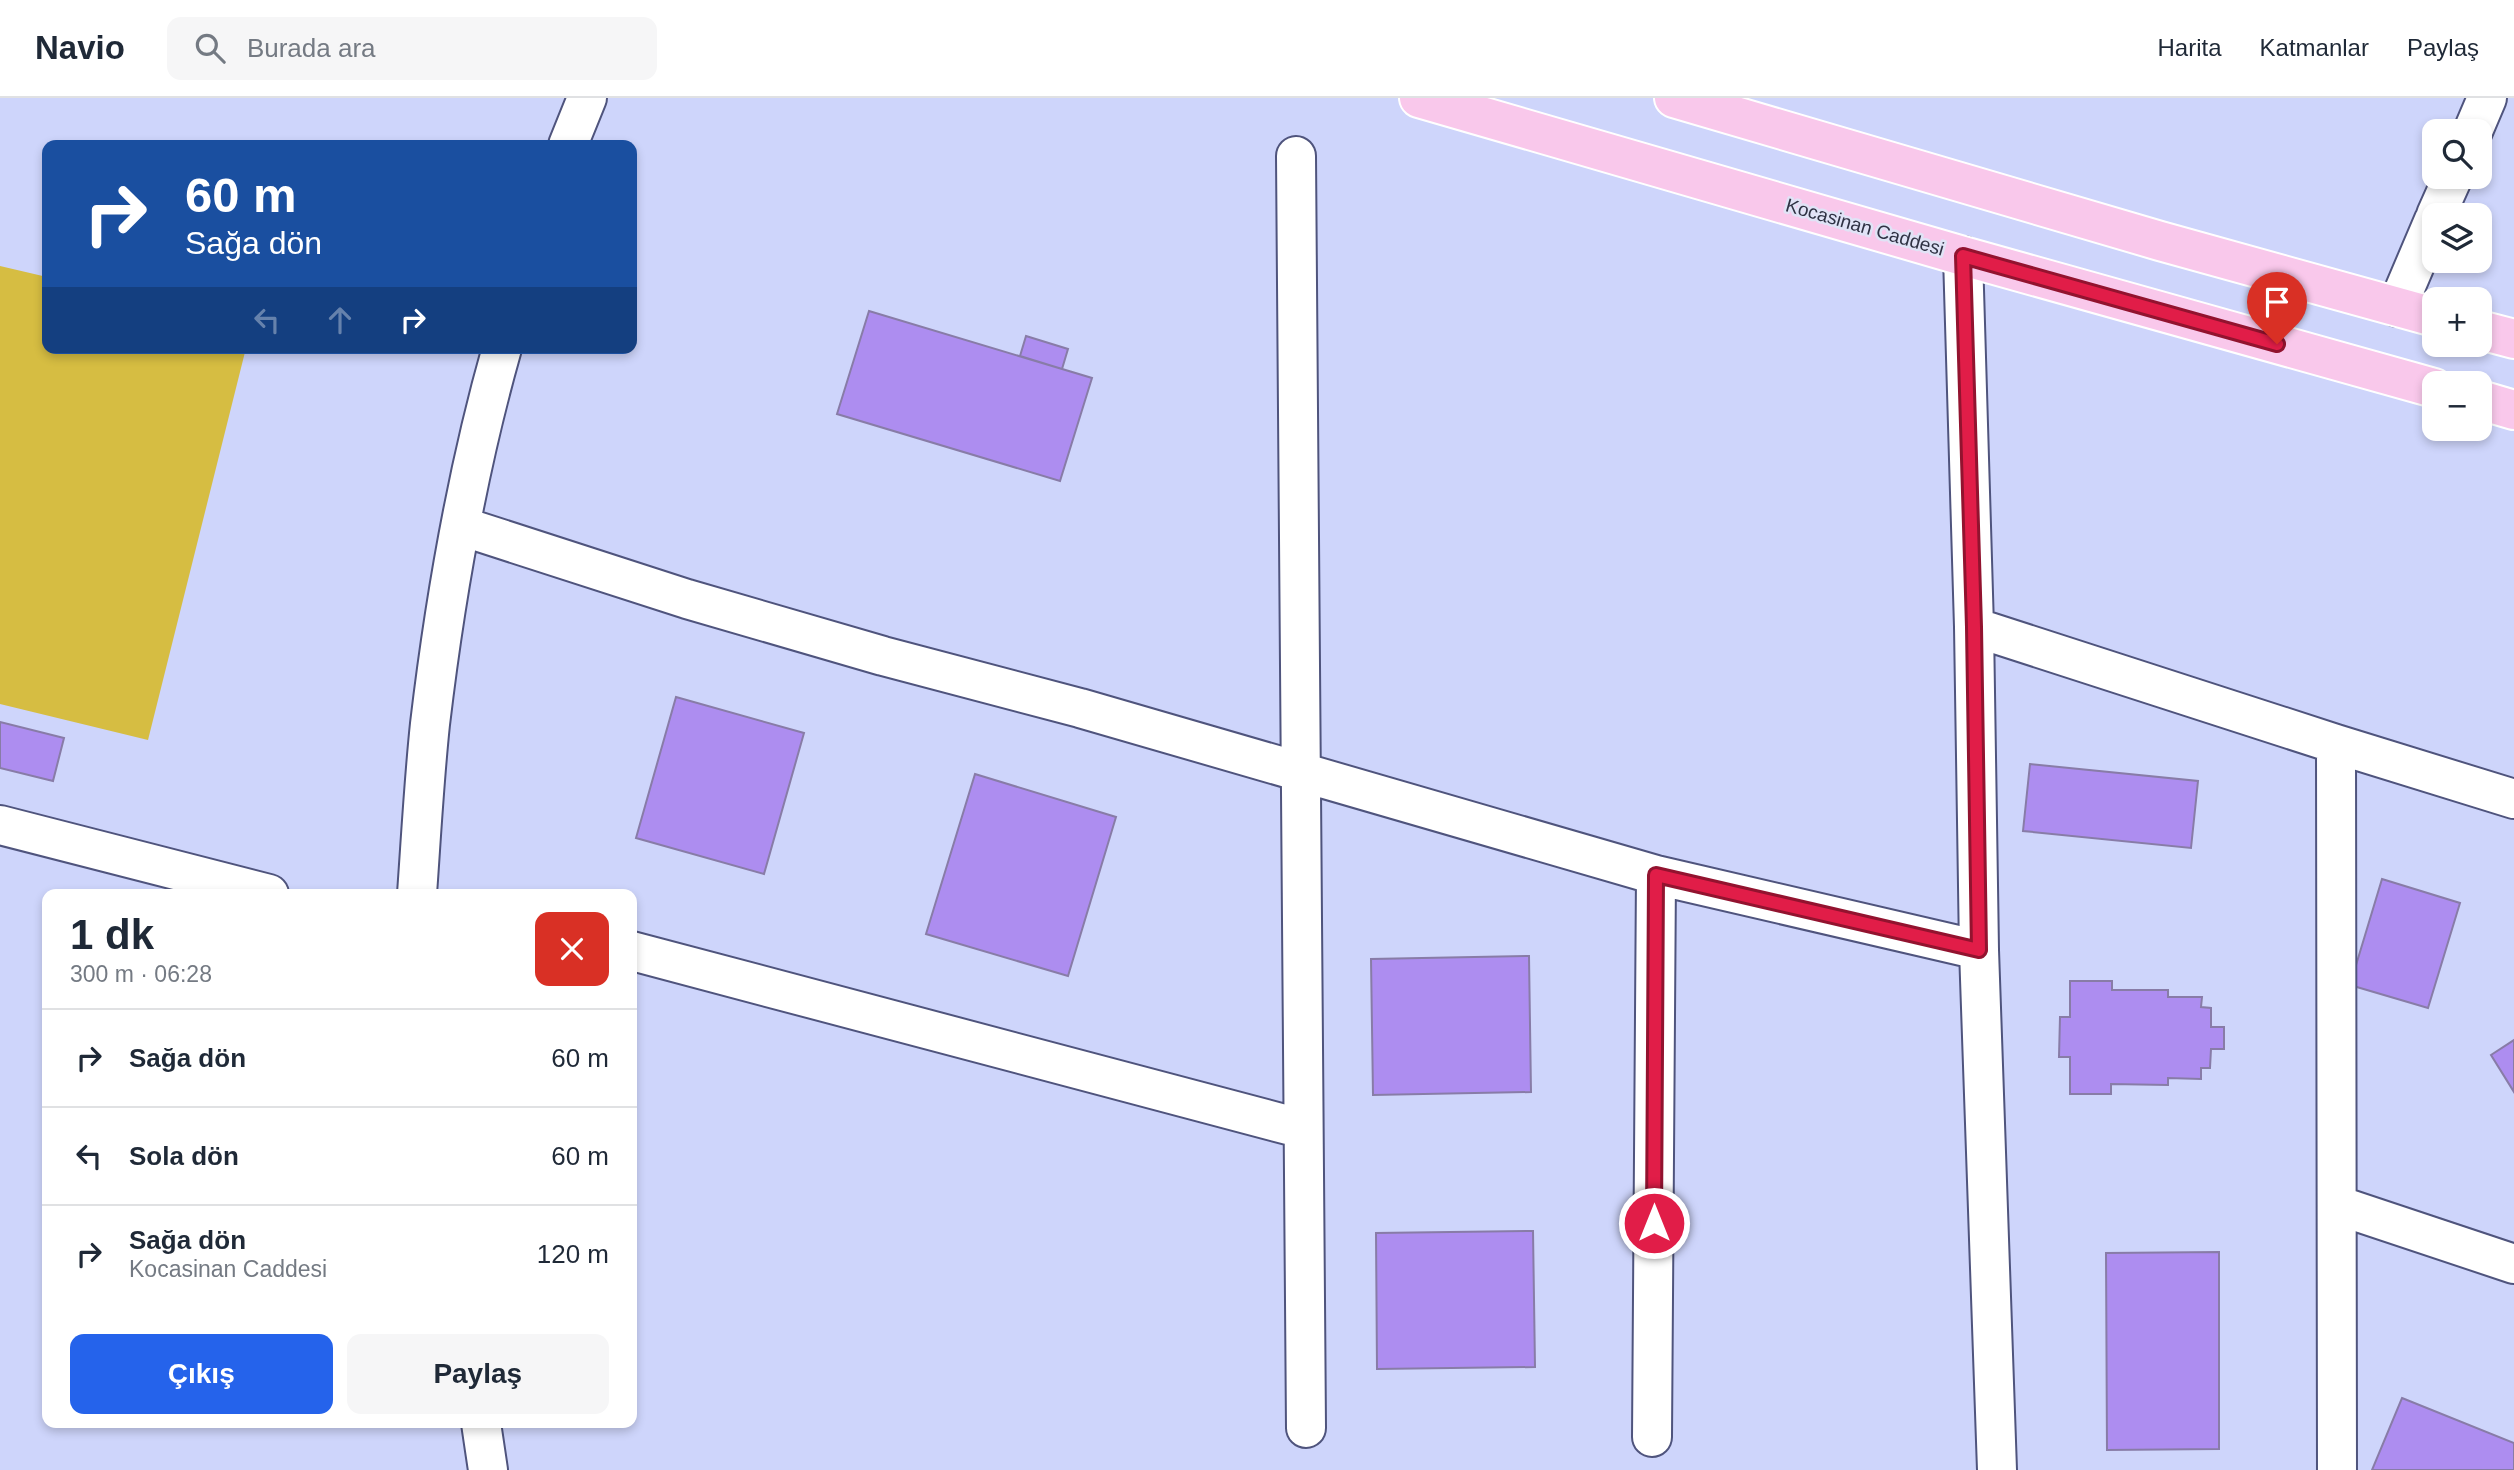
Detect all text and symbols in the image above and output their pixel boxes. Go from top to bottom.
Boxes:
search box [167,17,657,80]
text: Navio [35,29,125,66]
icon: search [191,29,229,67]
text: Burada ara [247,33,376,63]
text: Harita [2158,34,2222,61]
text: Katmanlar [2260,34,2369,61]
text: Paylaş [2407,34,2479,61]
map controls [2422,119,2492,441]
button: search [2422,119,2492,189]
icon: right [70,168,161,259]
text: 60 m [185,168,297,222]
street label: Kocasinan Caddesi [1783,194,1947,260]
button: layers [2422,203,2492,273]
text: Sağa dön [185,225,322,261]
pin [2247,272,2307,344]
icon: arrive [2258,283,2296,321]
button: + [2422,287,2492,357]
icon: left [248,301,286,339]
icon: ahead [321,301,359,339]
icon: right [394,301,432,339]
button: − [2422,371,2492,441]
text: 1 dk [70,911,154,958]
button: close [535,912,609,986]
text: 300 m · 06:28 [70,961,212,987]
icon: right [70,1039,108,1077]
text: Sağa dön [129,1043,246,1073]
text: 60 m [551,1043,609,1073]
icon: left [70,1137,108,1175]
text: Sola dön [129,1141,239,1171]
text: 60 m [551,1141,609,1171]
position arrow [1617,1186,1691,1260]
text: Sağa dön [129,1225,246,1255]
icon: right [70,1235,108,1273]
text: 120 m [537,1239,609,1269]
text: Kocasinan Caddesi [129,1256,327,1282]
button: Çıkış [70,1334,333,1414]
button: Paylaş [347,1334,609,1414]

